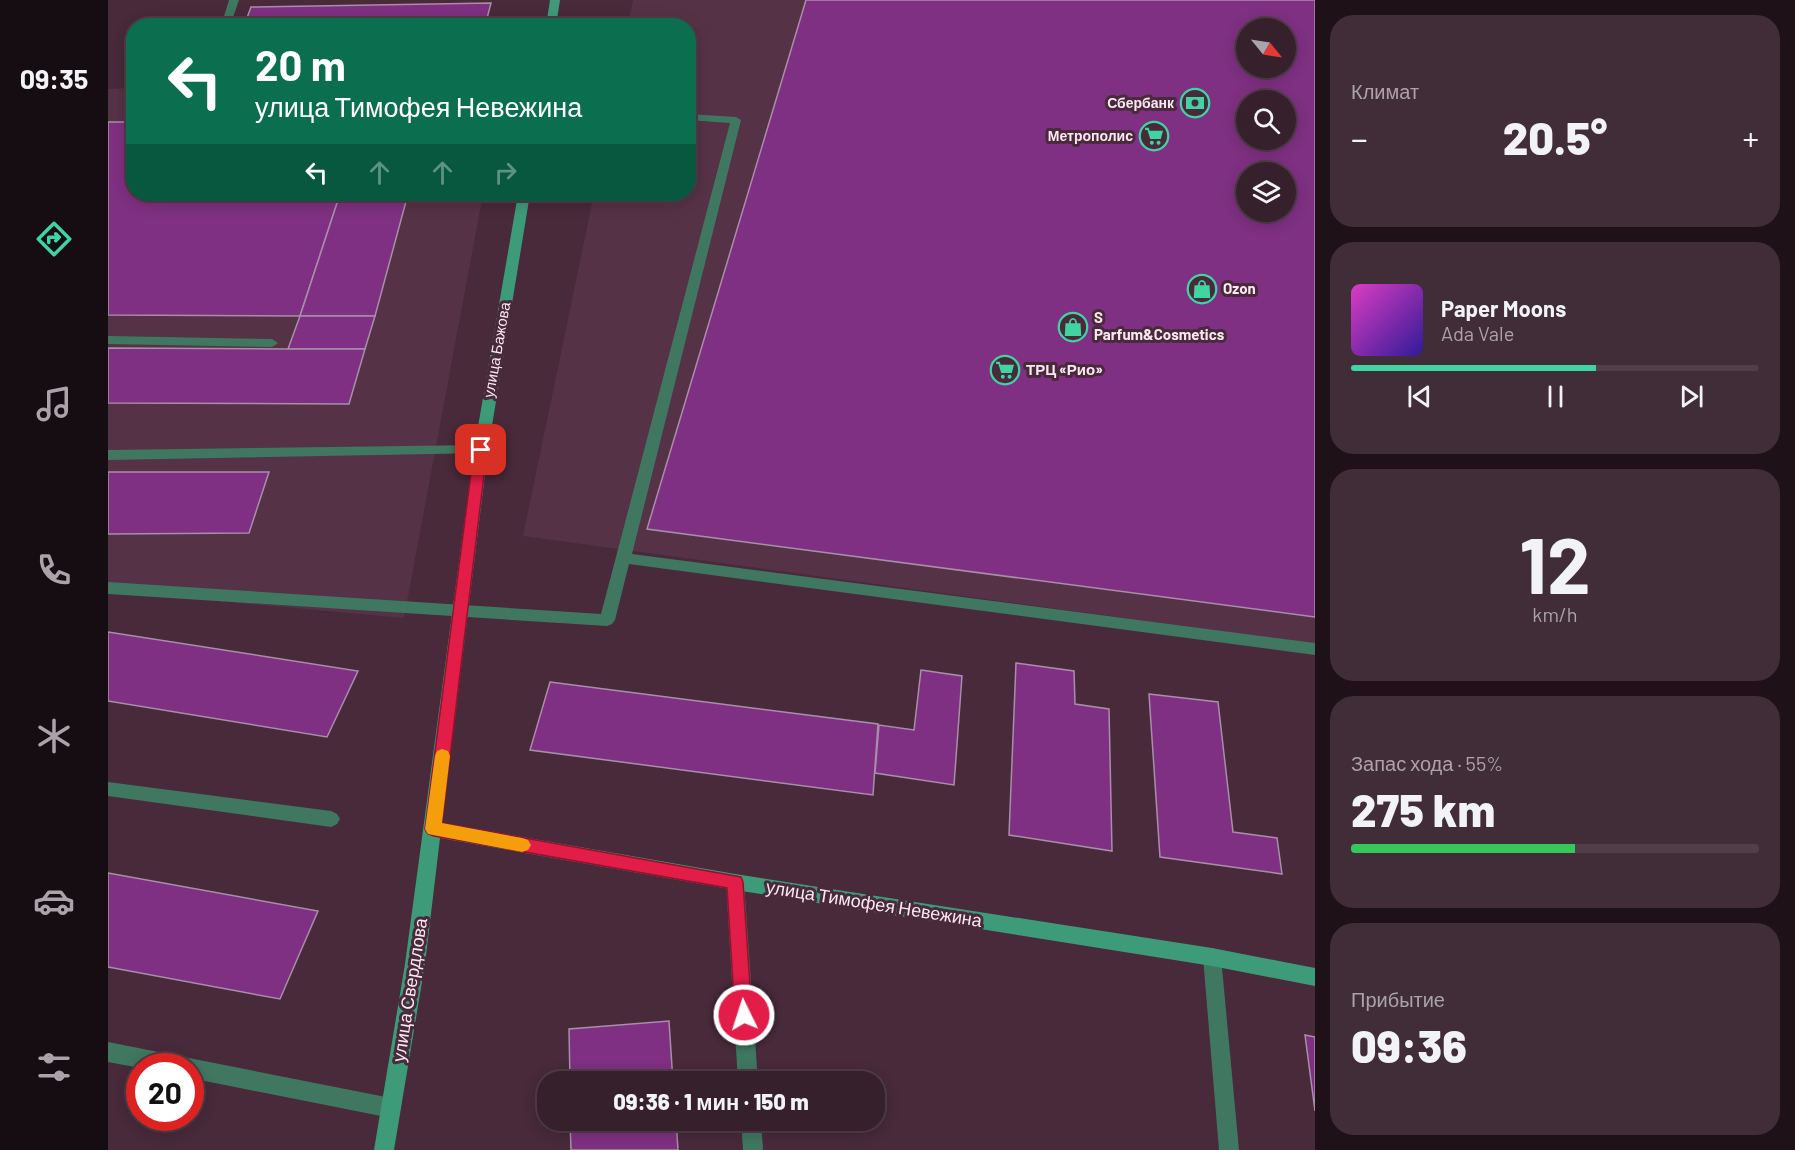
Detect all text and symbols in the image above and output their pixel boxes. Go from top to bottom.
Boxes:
north arrow [1236,18,1296,78]
map controls [1236,18,1296,222]
text: 20 m [255,39,346,89]
icon: left [156,42,234,120]
text: 09:35 [20,62,88,94]
text: Климат [1351,79,1419,103]
bank icon: Сбербанк [1179,87,1211,119]
text: улица Тимофея Невежина [255,90,582,122]
button: search [1236,90,1296,150]
place label: Сбербанк [1107,94,1175,111]
text: 20.5° [1503,110,1607,164]
text: − [1351,118,1368,158]
text: + [1743,118,1759,158]
supermarket icon: Метрополис [1138,120,1170,152]
place label: Метрополис [1048,127,1133,144]
icon: left [300,156,333,189]
icon: ahead [363,156,396,189]
icon: ahead [426,156,459,189]
icon: right [489,156,522,189]
button: layers [1236,162,1296,222]
icon: directions [33,218,75,260]
shop icon: Ozon [1186,273,1218,305]
place label: Ozon [1223,279,1256,297]
text: Paper Moons [1441,295,1566,321]
street label: улица Бажова [479,300,513,399]
place label: S Parfum&Cosmetics [1094,308,1225,343]
shop icon: S Parfum&Cosmetics [1057,311,1089,343]
text: Ada Vale [1441,321,1514,345]
supermarket icon: ТРЦ «Рио» [989,354,1021,386]
place label: ТРЦ «Рио» [1026,360,1103,378]
icon: previous [1403,380,1436,413]
icon: pause [1539,380,1572,413]
icon: next [1675,380,1708,413]
icon: music [33,383,75,425]
pin [455,424,506,475]
icon: arrive [464,433,497,466]
text: 12 [1519,516,1591,610]
icon: phone [33,549,75,591]
text: km/h [1532,602,1578,626]
icon: climate [33,715,75,757]
text: Запас хода · 55% [1351,751,1503,775]
text: 275 km [1351,782,1495,836]
street label: улица Тимофея Невежина [765,875,985,931]
icon: car [33,880,75,922]
street label: улица Свердлова [387,915,431,1063]
position arrow [712,983,776,1047]
text: Прибытие [1351,987,1445,1011]
text: 09:36 [1351,1018,1467,1072]
icon: filters [33,1046,75,1088]
speed limit sign: 20 [126,1053,204,1131]
text: 09:36 · 1 мин · 150 m [613,1088,809,1114]

